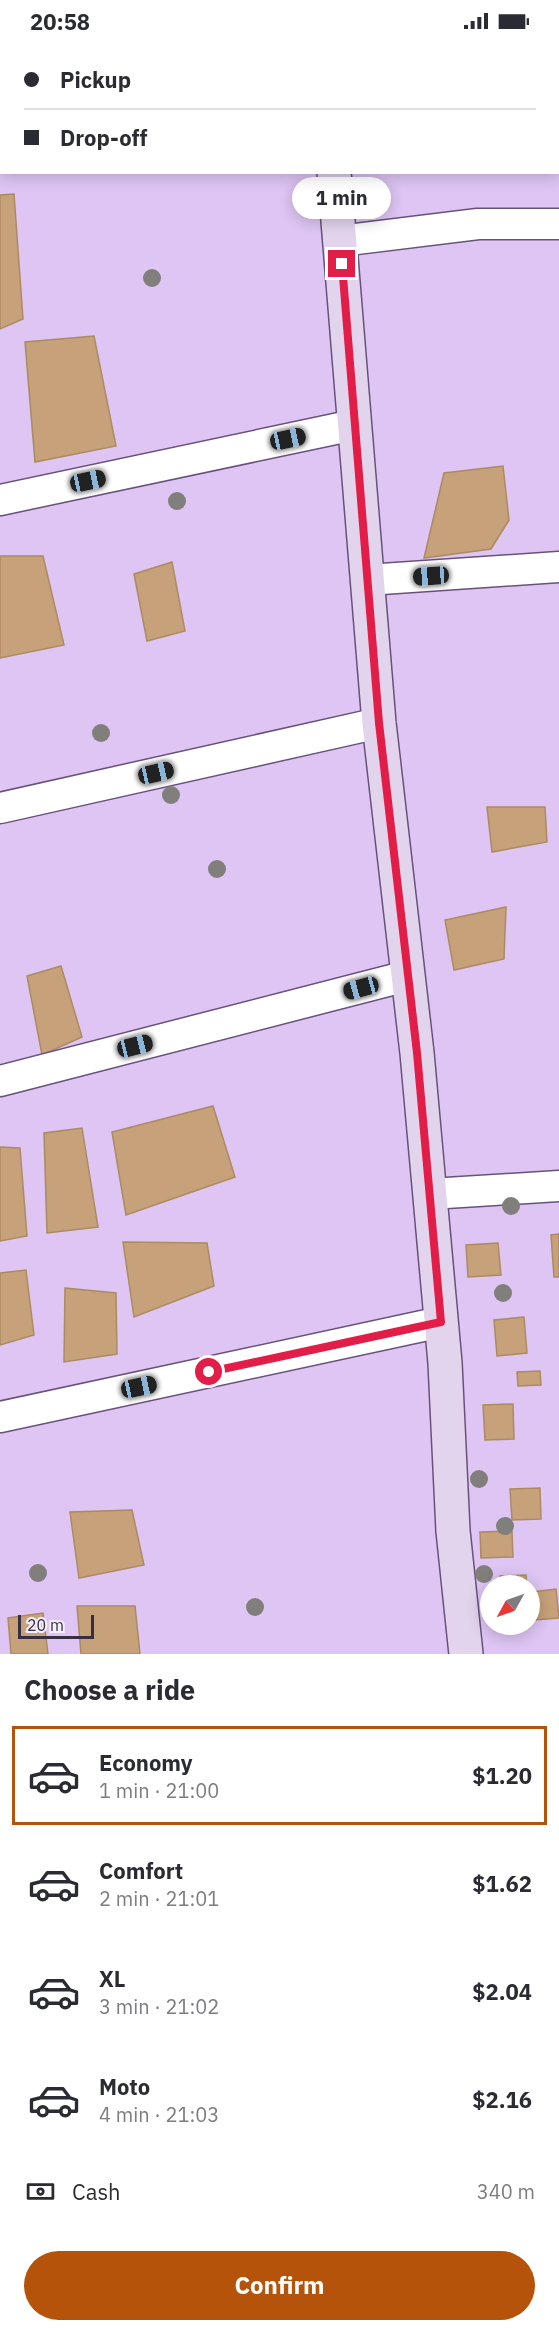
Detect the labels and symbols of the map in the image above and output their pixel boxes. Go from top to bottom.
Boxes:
callout: 1 min [292,177,392,219]
route end [328,250,355,277]
car [269,426,307,452]
car [69,468,107,494]
car [412,566,450,586]
car [136,760,176,786]
car [341,975,381,1001]
car [115,1033,155,1059]
route start [195,1358,222,1385]
car [120,1374,158,1400]
north arrow [480,1575,540,1635]
scale bar [18,1612,94,1640]

